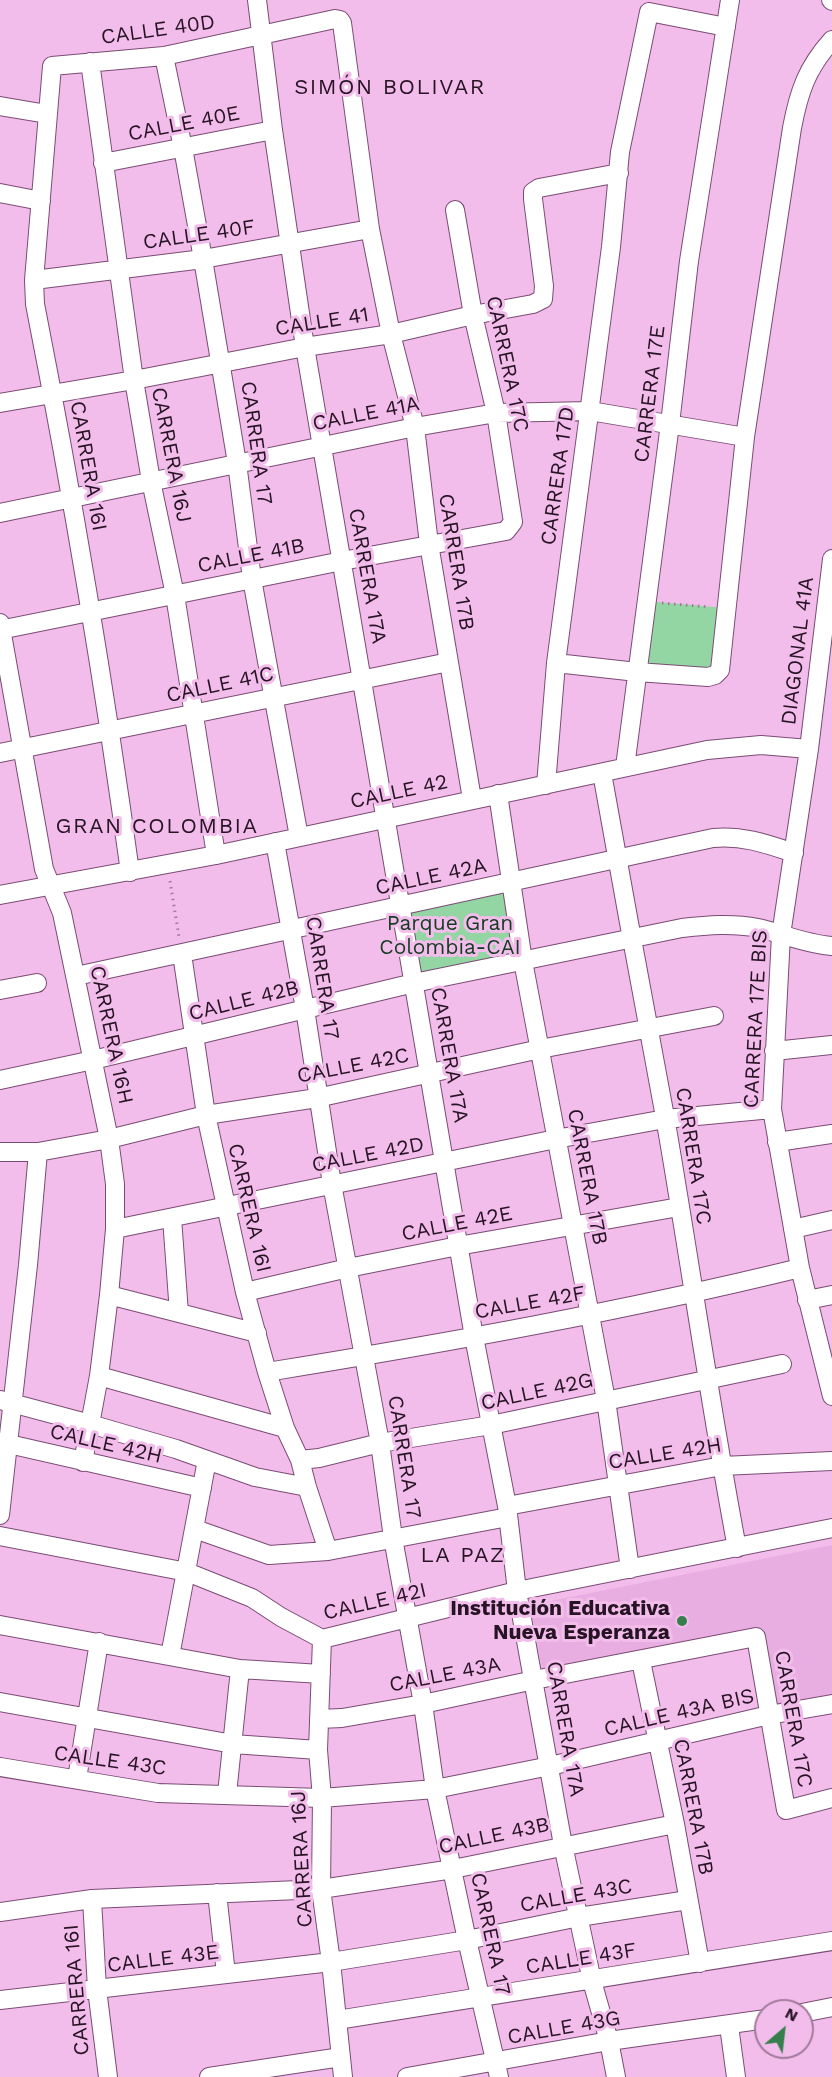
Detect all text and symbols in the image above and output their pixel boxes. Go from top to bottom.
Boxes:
street label: CALLE 40D [99,10,217,50]
district label: SIMÓN BOLIVAR [294,75,486,101]
street label: CALLE 40E [126,101,242,147]
street label: CALLE 40F [141,215,257,255]
street label: CARRERA 17C [480,294,534,434]
street label: CALLE 41 [273,302,371,342]
street label: CARRERA 17E [629,324,671,464]
street label: CARRERA 17 [235,380,277,506]
street label: CARRERA 16J [146,385,196,525]
street label: CALLE 41A [310,391,422,437]
street label: CARRERA 16I [64,399,112,533]
street label: CARRERA 17D [536,405,580,547]
street label: CARRERA 17B [433,492,479,632]
street label: CARRERA 17A [343,506,391,646]
street label: CALLE 41B [195,533,307,579]
street label: DIAGONAL 41A [776,575,820,727]
street label: CALLE 41C [164,661,276,709]
street label: CALLE 42 [348,769,450,815]
district label: GRAN COLOMBIA [55,814,259,840]
street label: CALLE 42A [373,853,489,901]
park label: Parque Gran Colombia-CAI [379,911,521,961]
street label: CARRERA 17 [300,915,344,1041]
street label: CARRERA 17E BIS [739,929,773,1109]
street label: CARRERA 16H [84,963,138,1107]
street label: CALLE 42B [186,975,302,1027]
street label: CARRERA 17A [425,985,473,1125]
street label: CALLE 42C [295,1043,411,1089]
street label: CARRERA 17C [670,1086,716,1226]
street label: CARRERA 17B [561,1107,613,1247]
street label: CALLE 42D [310,1132,426,1178]
street label: CARRERA 16I [222,1141,276,1275]
street label: CALLE 42E [399,1201,515,1247]
street label: CALLE 42F [473,1281,587,1325]
street label: CALLE 42G [479,1368,595,1416]
street label: CARRERA 17 [382,1394,426,1520]
street label: CALLE 42H [47,1419,165,1469]
street label: CALLE 42H [607,1433,723,1475]
district label: LA PAZ [421,1543,505,1569]
street label: CALLE 42I [321,1578,429,1626]
place label: Institución Educativa Nueva Esperanza [450,1596,670,1646]
marker: Institución Educativa Nueva Esperanza [675,1614,689,1628]
street label: CARRERA 17C [769,1649,817,1789]
street label: CALLE 43A [387,1652,503,1698]
street label: CARRERA 17A [541,1659,589,1799]
street label: CALLE 43A BIS [601,1683,757,1743]
street label: CARRERA 17B [667,1737,719,1877]
street label: CALLE 43C [52,1741,168,1781]
street label: CARRERA 16J [286,1790,318,1928]
street label: CALLE 43B [436,1812,552,1860]
street label: CARRERA 17 [465,1870,515,1998]
street label: CALLE 43C [518,1874,634,1918]
street label: CARRERA 16I [59,1923,95,2057]
street label: CALLE 43F [524,1938,638,1980]
street label: CALLE 43E [106,1940,220,1978]
north arrow [754,1999,814,2059]
text: N [782,2003,801,2026]
street label: CALLE 43G [506,2006,622,2050]

